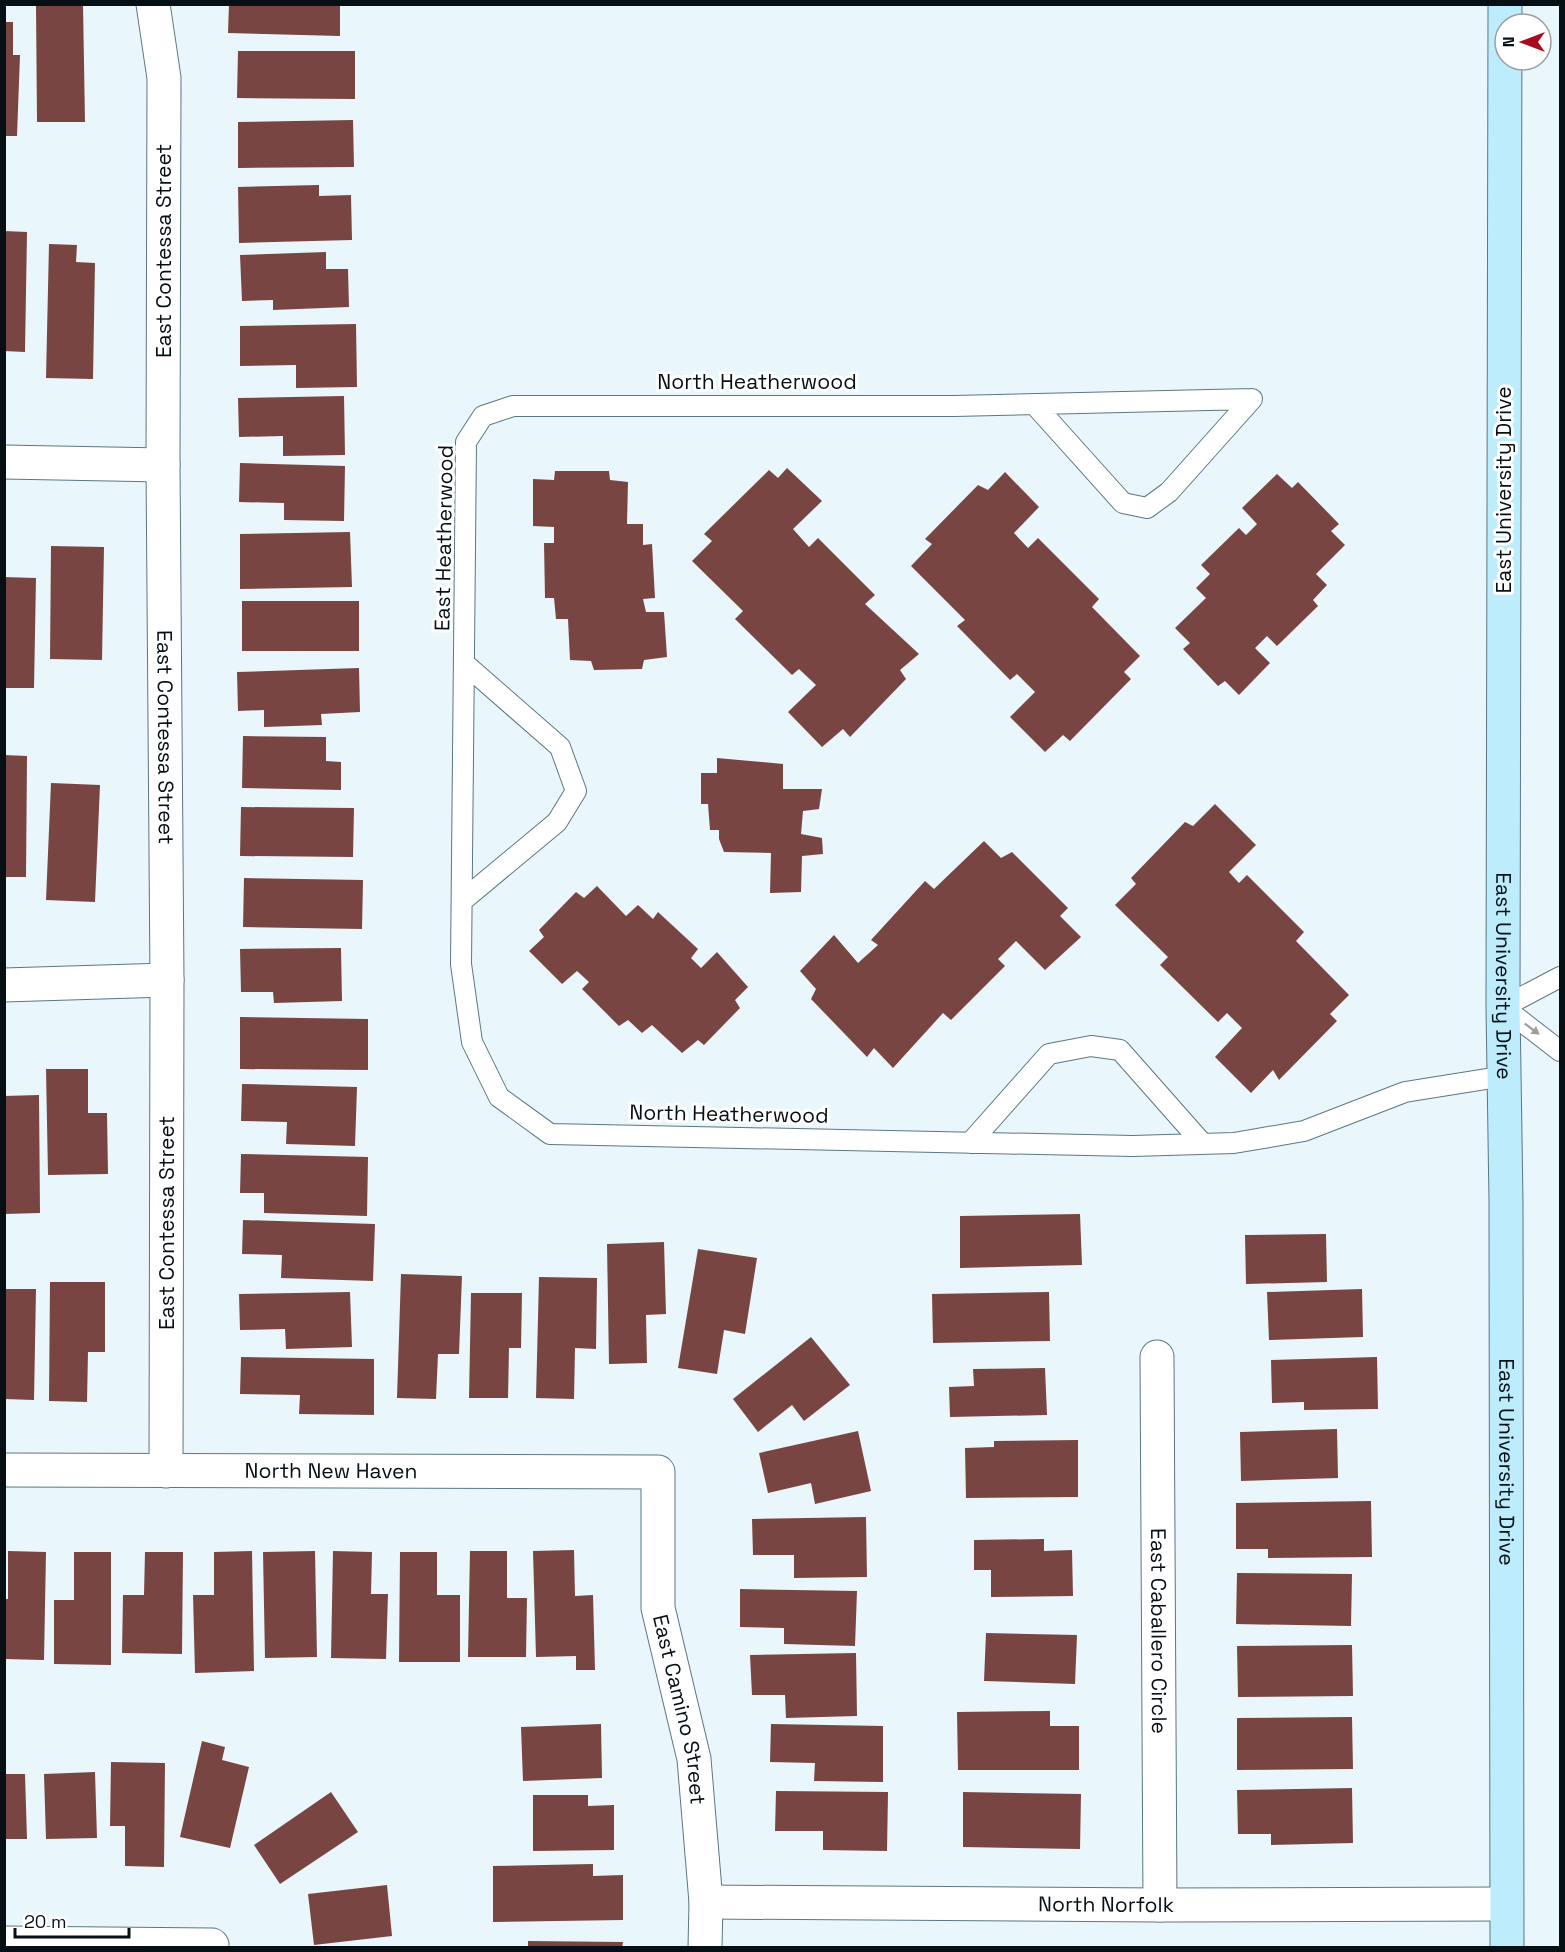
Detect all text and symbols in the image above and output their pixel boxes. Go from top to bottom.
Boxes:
north arrow [1493,12,1553,72]
text: N [1498,37,1519,47]
street label: East Contessa Street [150,144,177,358]
street label: North Heatherwood [657,368,857,395]
street label: East University Drive [1490,386,1517,594]
street label: East Heatherwood [428,445,459,631]
street label: East Contessa Street [151,630,180,844]
street label: East University Drive [1490,872,1518,1080]
one-way arrow [1524,1023,1540,1036]
street label: North Heatherwood [629,1098,829,1129]
street label: East Contessa Street [153,1116,180,1330]
street label: East University Drive [1493,1358,1520,1566]
street label: North New Haven [245,1457,417,1484]
street label: East Caballero Circle [1145,1528,1173,1734]
street label: East Camino Street [647,1612,712,1806]
street label: North Norfolk [1038,1890,1174,1918]
scale bar [15,1901,129,1939]
text: 20 m [24,1910,67,1933]

